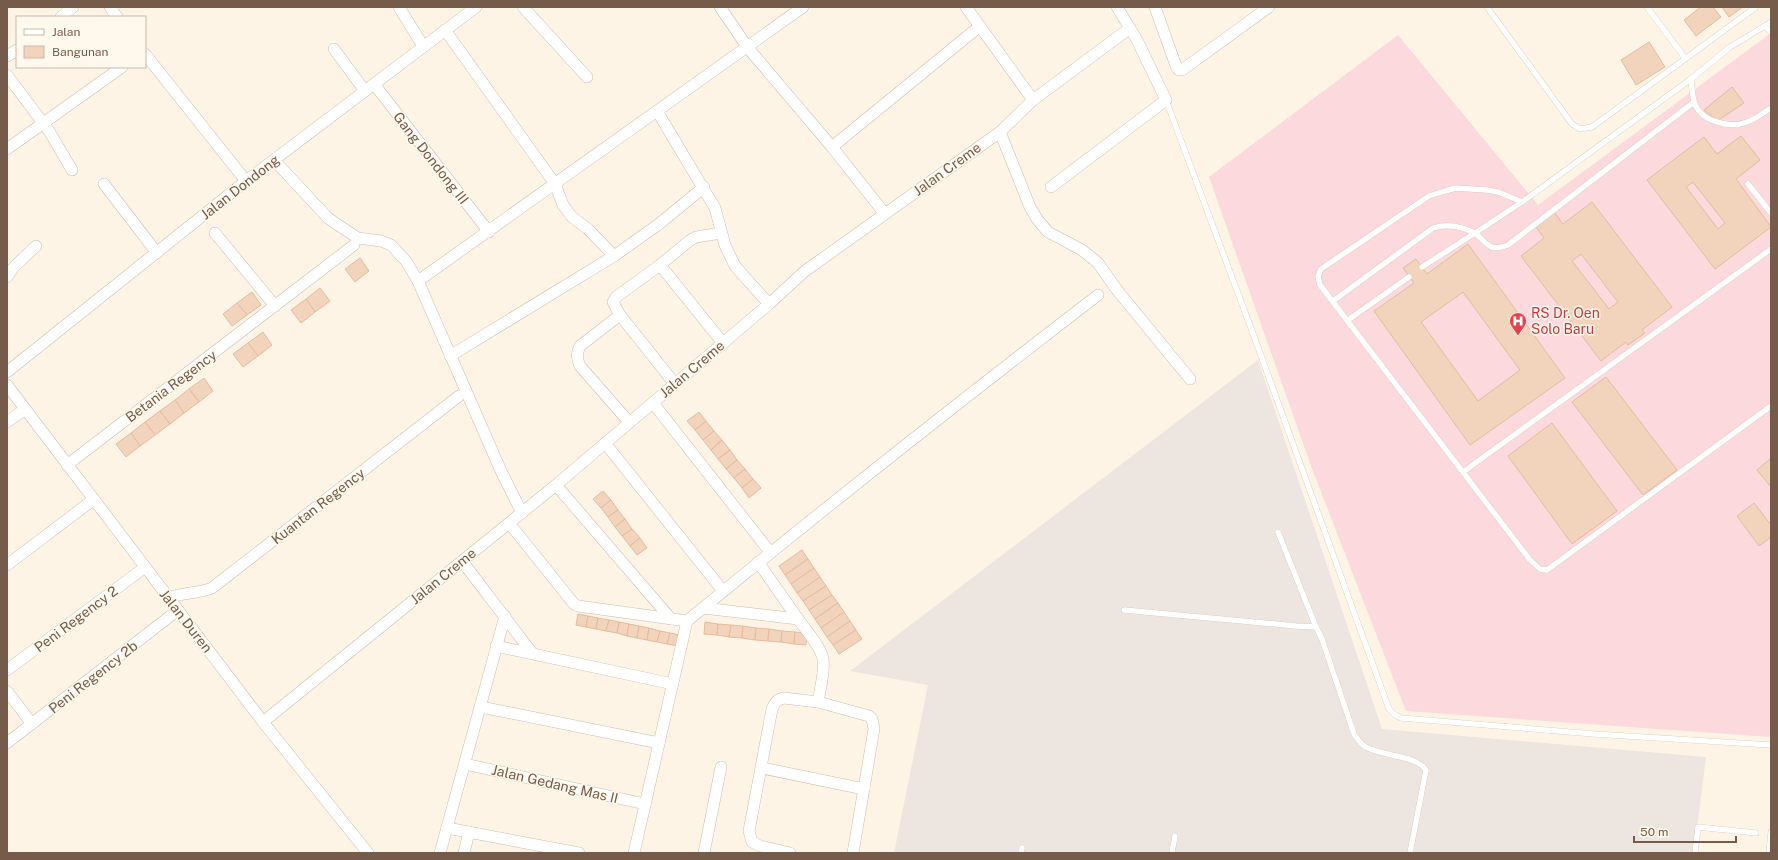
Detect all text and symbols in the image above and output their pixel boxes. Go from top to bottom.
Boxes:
legend [16,16,146,68]
text: Jalan [52,25,81,39]
text: Bangunan [52,45,108,59]
street label: Gang Dondong III [390,109,472,207]
street label: Jalan Creme [910,139,984,199]
street label: Jalan Dondong [198,151,283,223]
place label: RS Dr. Oen Solo Baru [1531,305,1600,337]
hospital icon: RS Dr. Oen Solo Baru [1508,311,1528,336]
street label: Jalan Creme [656,337,728,401]
street label: Betania Regency [122,346,220,425]
street label: Kuantan Regency [268,464,368,547]
street label: Jalan Creme [407,545,479,607]
street label: Peni Regency 2 [31,583,121,655]
street label: Jalan Duren [156,586,216,656]
street label: Peni Regency 2b [45,637,141,717]
street label: Jalan Gedang Mas II [490,762,620,806]
scale bar [1634,818,1736,844]
text: 50 m [1640,825,1668,839]

